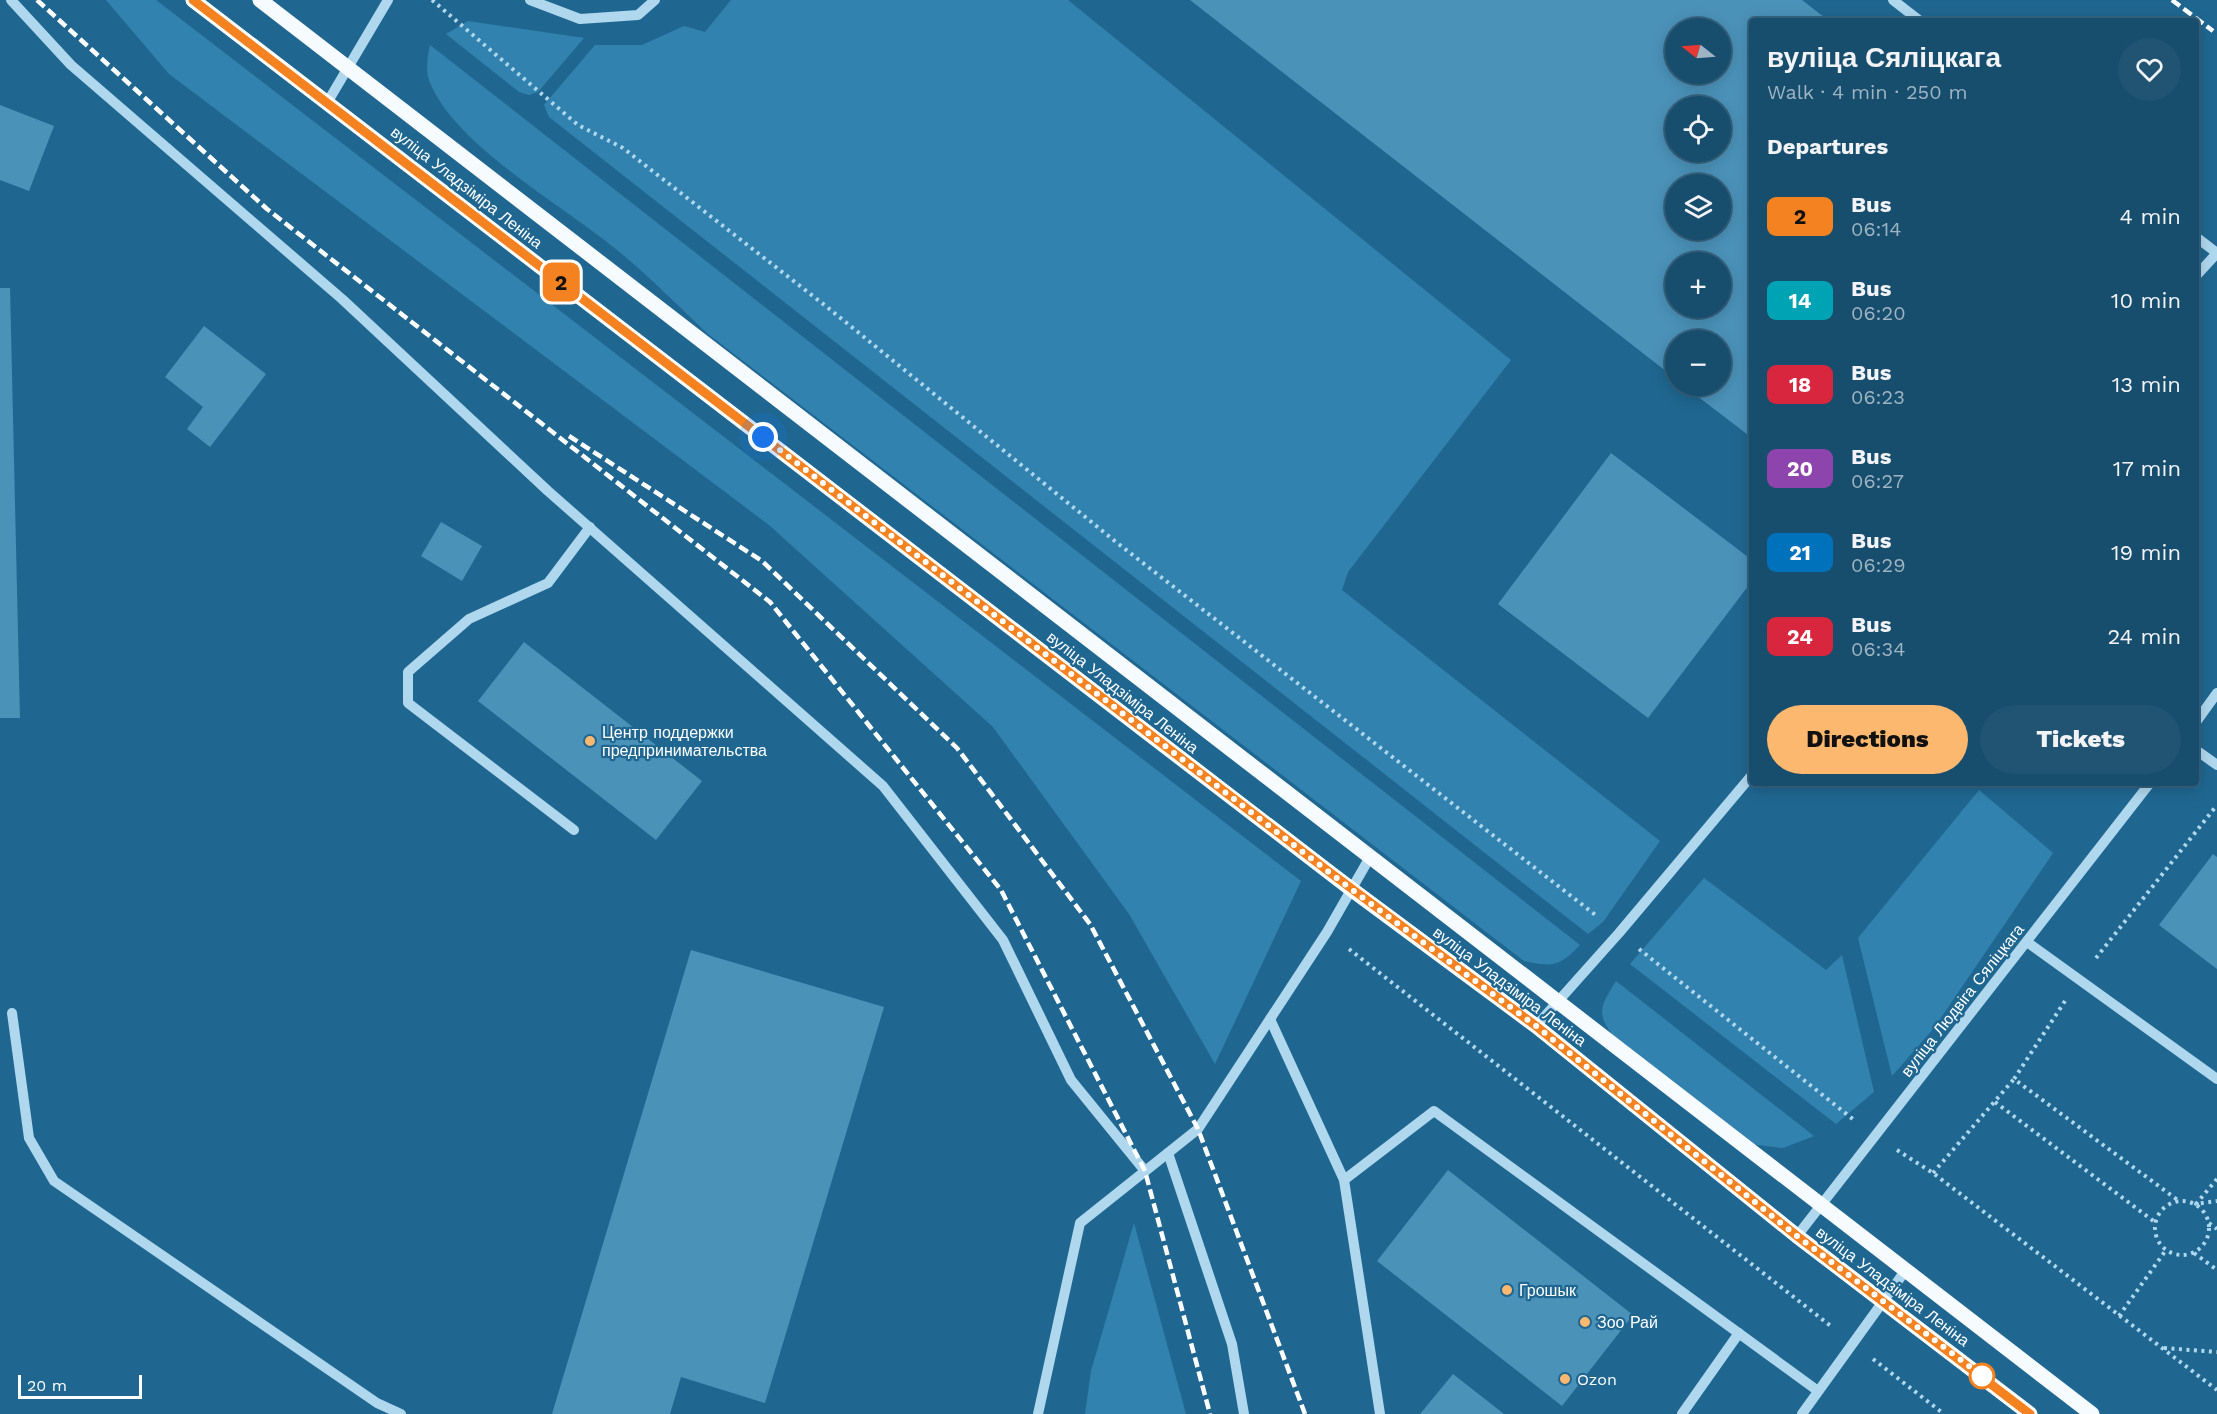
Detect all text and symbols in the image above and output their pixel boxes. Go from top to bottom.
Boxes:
north arrow [1665,18,1731,84]
map controls [1665,18,1731,396]
button: heart [2118,38,2181,101]
text: вуліца Сяліцкага [1767,41,2001,74]
text: Walk · 4 min · 250 m [1767,80,1968,104]
button: locate [1665,96,1731,162]
street label: вуліца Уладзіміра Леніна [387,122,546,253]
text: Departures [1767,134,1888,159]
button: layers [1665,174,1731,240]
text: Bus [1851,192,1891,217]
text: 2 [1794,204,1806,229]
text: 4 min [2120,204,2181,229]
text: 06:14 [1851,217,1902,241]
button: + [1665,252,1731,318]
line badge: 2 [542,262,580,302]
text: 2 [555,270,567,295]
text: Bus [1851,276,1891,301]
text: 14 [1789,288,1811,313]
text: 10 min [2111,288,2181,313]
text: 06:20 [1851,301,1906,325]
button: − [1665,330,1731,396]
text: Bus [1851,360,1891,385]
text: 18 [1789,372,1811,397]
text: 13 min [2112,372,2181,397]
text: 06:23 [1851,385,1905,409]
your location [748,422,778,452]
text: Bus [1851,444,1891,469]
text: 20 [1787,456,1813,481]
text: 17 min [2113,456,2181,481]
text: 06:27 [1851,469,1904,493]
text: Bus [1851,528,1891,553]
text: 21 [1789,540,1811,565]
text: 19 min [2111,540,2181,565]
text: 06:29 [1851,553,1906,577]
text: Bus [1851,612,1891,637]
text: 24 [1787,624,1813,649]
text: 24 min [2107,624,2181,649]
street label: вуліца Уладзіміра Леніна [1043,627,1202,758]
text: 06:34 [1851,637,1905,661]
button: Directions [1767,705,1968,774]
button: Tickets [1980,705,2181,774]
place label: Центр поддержки предпринимательства [602,723,767,760]
marker: Центр поддержки предпринимательства [583,734,597,748]
street label: вуліца Людвіга Сяліцкага [1897,920,2028,1080]
street label: вуліца Уладзіміра Леніна [1429,923,1590,1050]
street label: вуліца Уладзіміра Леніна [1812,1223,1973,1350]
place label: Грошык [1519,1281,1577,1300]
marker: Грошык [1500,1283,1514,1297]
place label: Зоо Рай [1597,1313,1658,1332]
marker: Зоо Рай [1578,1315,1592,1329]
unlabelled marker [1969,1363,1995,1389]
place label: Ozon [1577,1370,1617,1389]
scale bar [18,1372,142,1400]
marker: Ozon [1558,1372,1572,1386]
text: 20 m [27,1376,67,1395]

